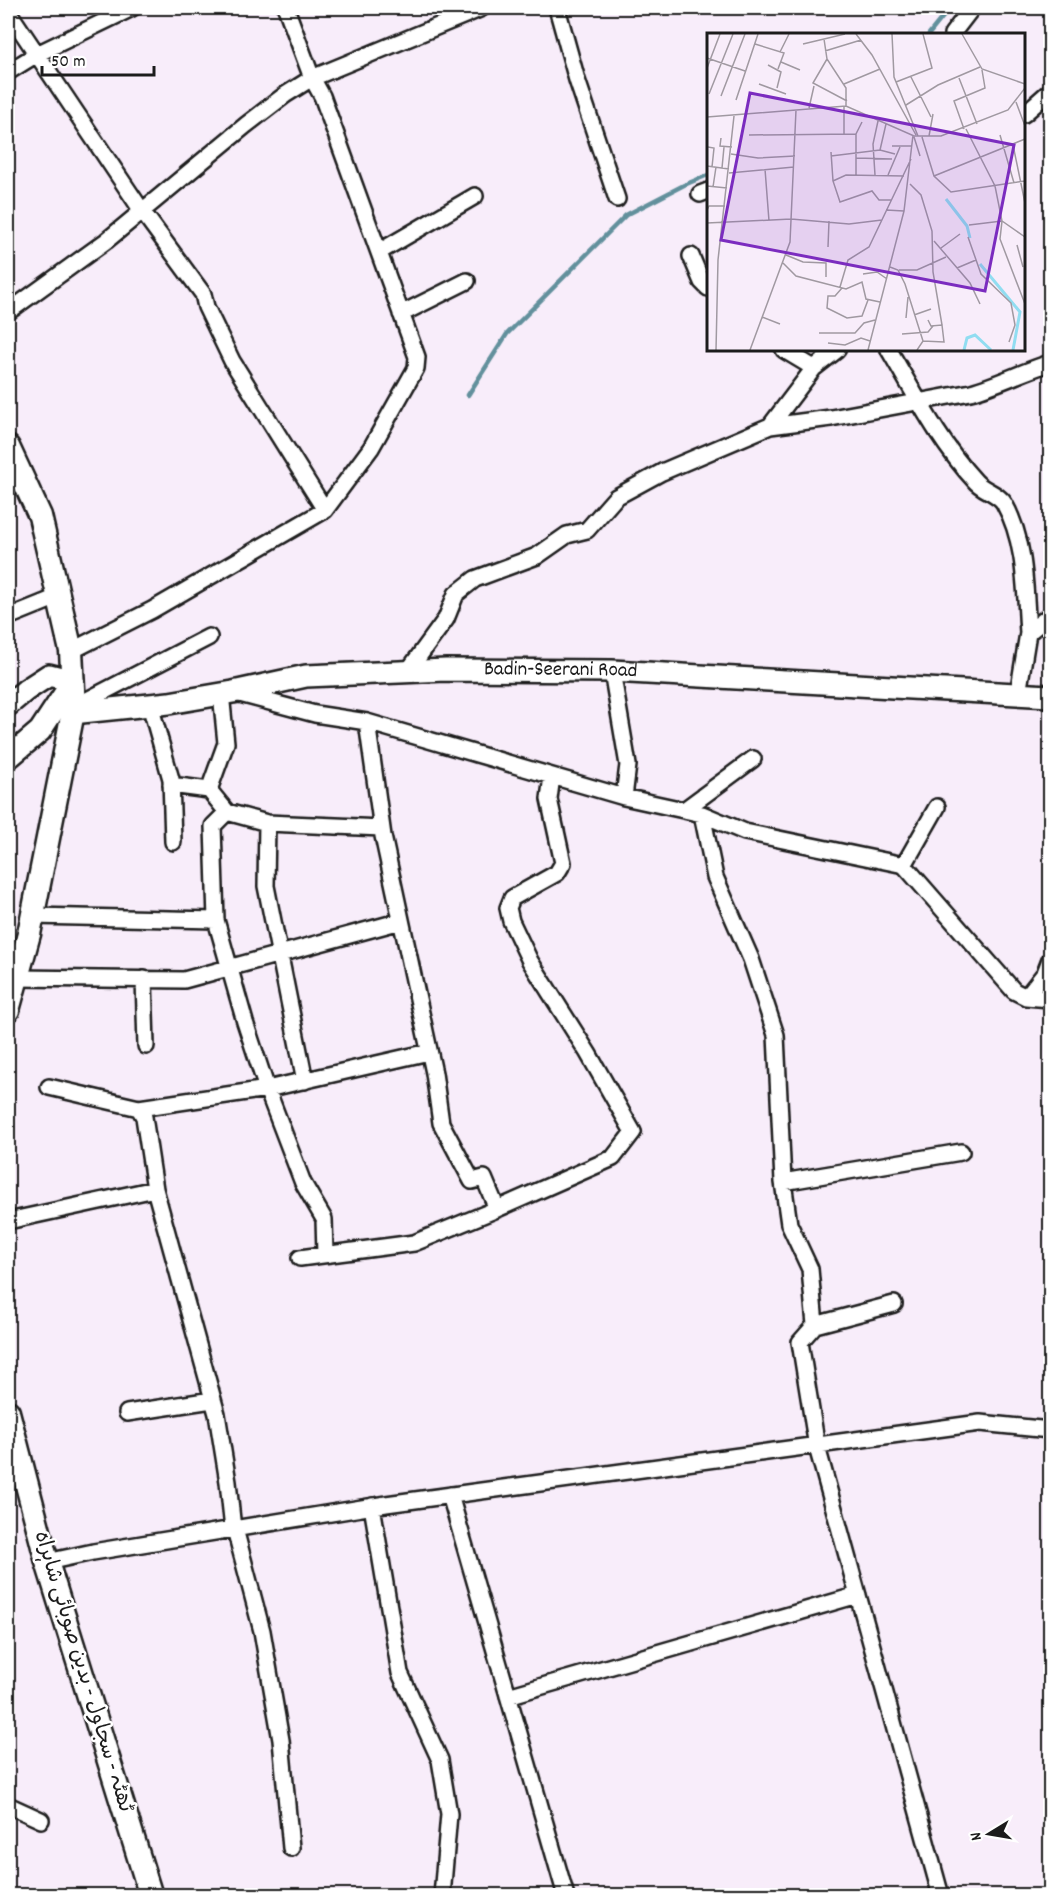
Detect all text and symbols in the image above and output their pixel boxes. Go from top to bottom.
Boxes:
inset map [707,33,1025,351]
scale bar [42,39,154,77]
text: 50 m [51,50,86,75]
street label: Badin-Seerani Road [484,655,638,687]
street label: ٹھٹہ - سجاول - بدین صوبائی شاہراہ [25,1528,139,1817]
north arrow [959,1804,1019,1864]
text: N [965,1830,989,1842]

